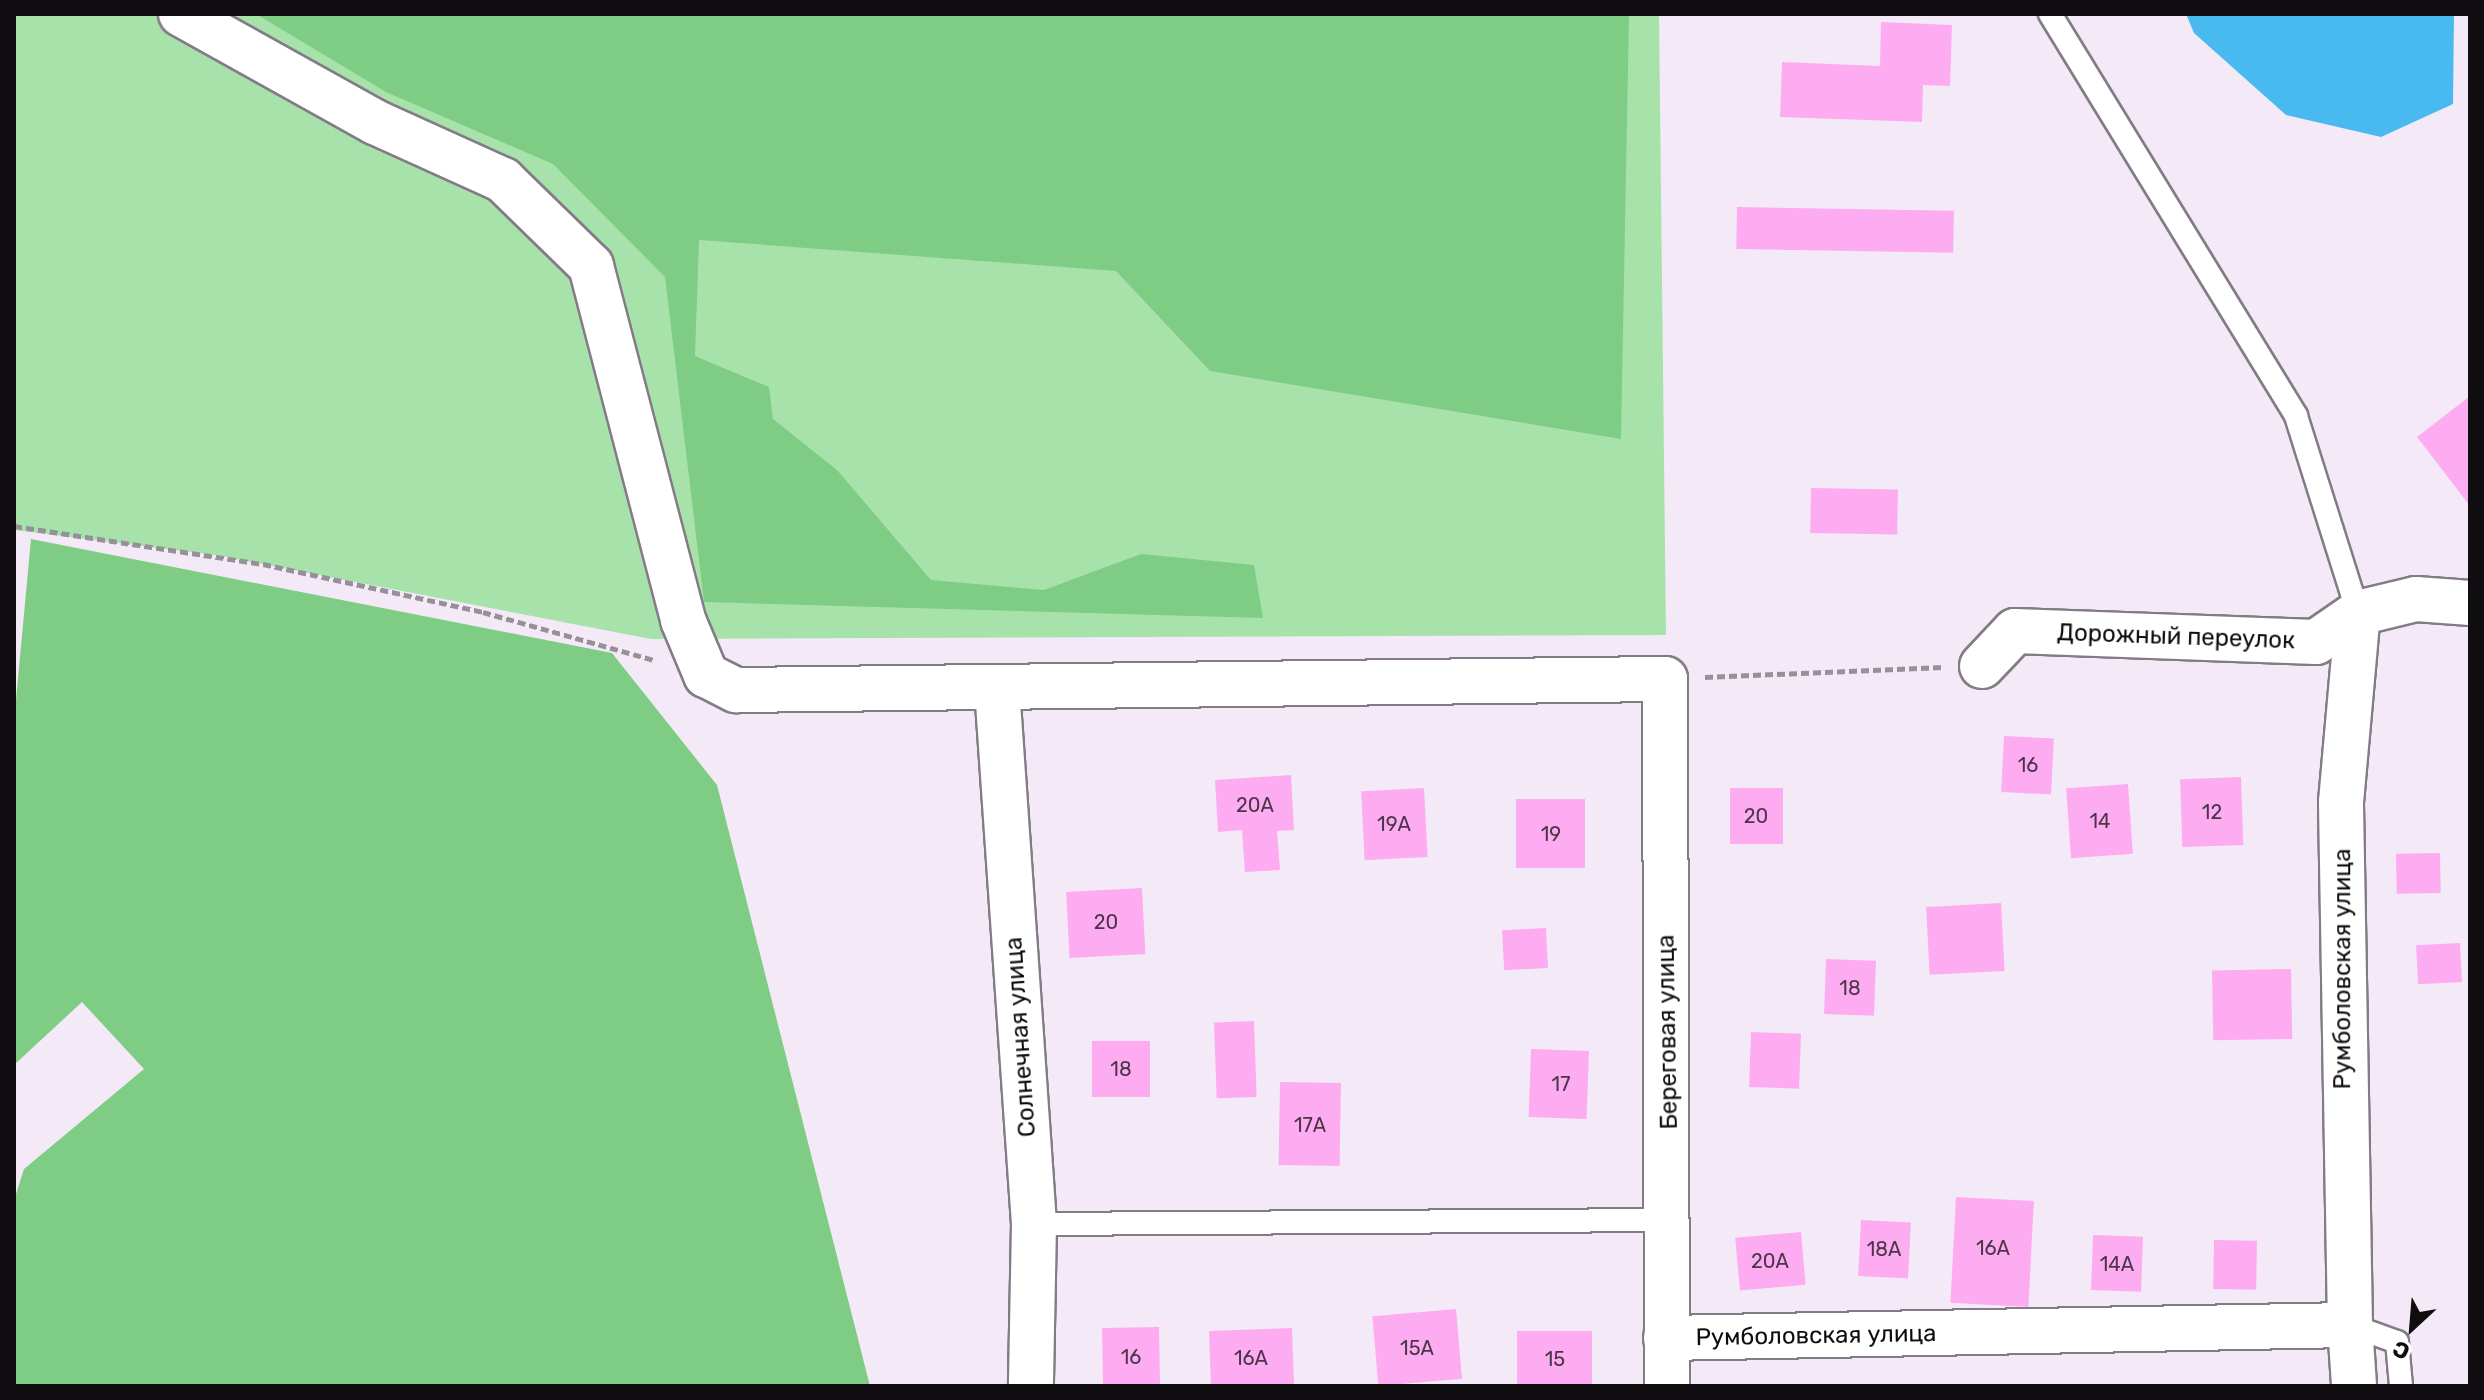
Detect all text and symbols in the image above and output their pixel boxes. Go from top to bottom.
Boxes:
street label: Дорожный переулок [2057,618,2295,656]
house number: 16 [2018,753,2038,777]
house number: 20А [1236,793,1274,817]
house number: 12 [2202,800,2222,824]
house number: 20 [1744,804,1768,828]
house number: 14 [2090,809,2110,833]
house number: 19А [1377,812,1411,836]
house number: 19 [1541,822,1561,846]
street label: Румболовская улица [2329,849,2357,1089]
house number: 20 [1094,910,1118,934]
street label: Береговая улица [1652,934,1684,1130]
street label: Солнечная улица [1000,936,1042,1138]
house number: 18 [1839,976,1861,1000]
house number: 18 [1110,1057,1132,1081]
house number: 17 [1552,1072,1570,1096]
house number: 17А [1294,1113,1326,1137]
house number: 16А [1976,1236,2010,1260]
house number: 18А [1867,1237,1901,1261]
house number: 20А [1751,1249,1789,1273]
house number: 14А [2100,1252,2134,1276]
north arrow [2372,1288,2452,1368]
street label: Румболовская улица [1695,1319,1937,1353]
text: С [2388,1335,2414,1366]
house number: 15А [1400,1336,1434,1360]
house number: 16 [1121,1345,1141,1369]
house number: 16А [1234,1346,1268,1370]
house number: 15 [1545,1347,1565,1371]

